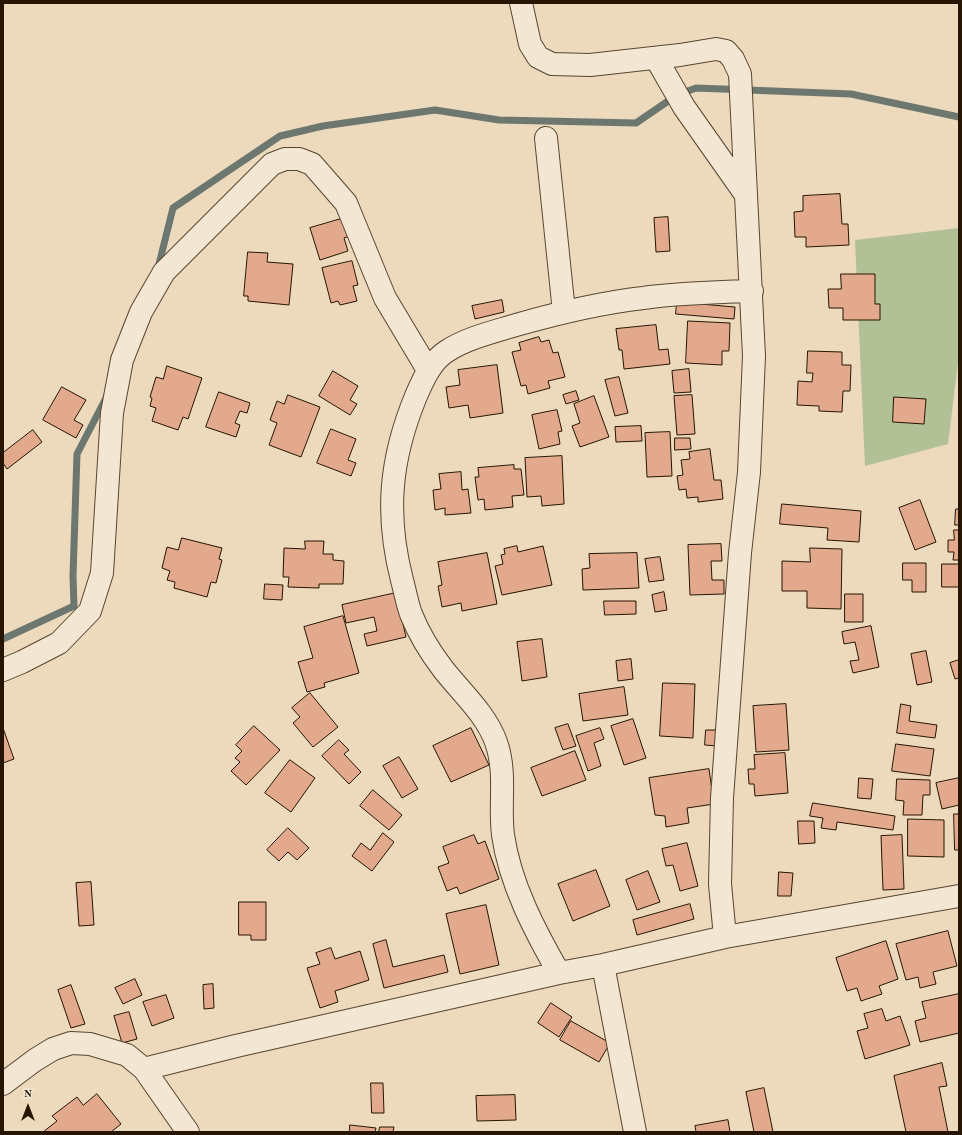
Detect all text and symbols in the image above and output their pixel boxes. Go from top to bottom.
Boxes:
north arrow [8,1087,48,1127]
text: N [24,1089,32,1100]

